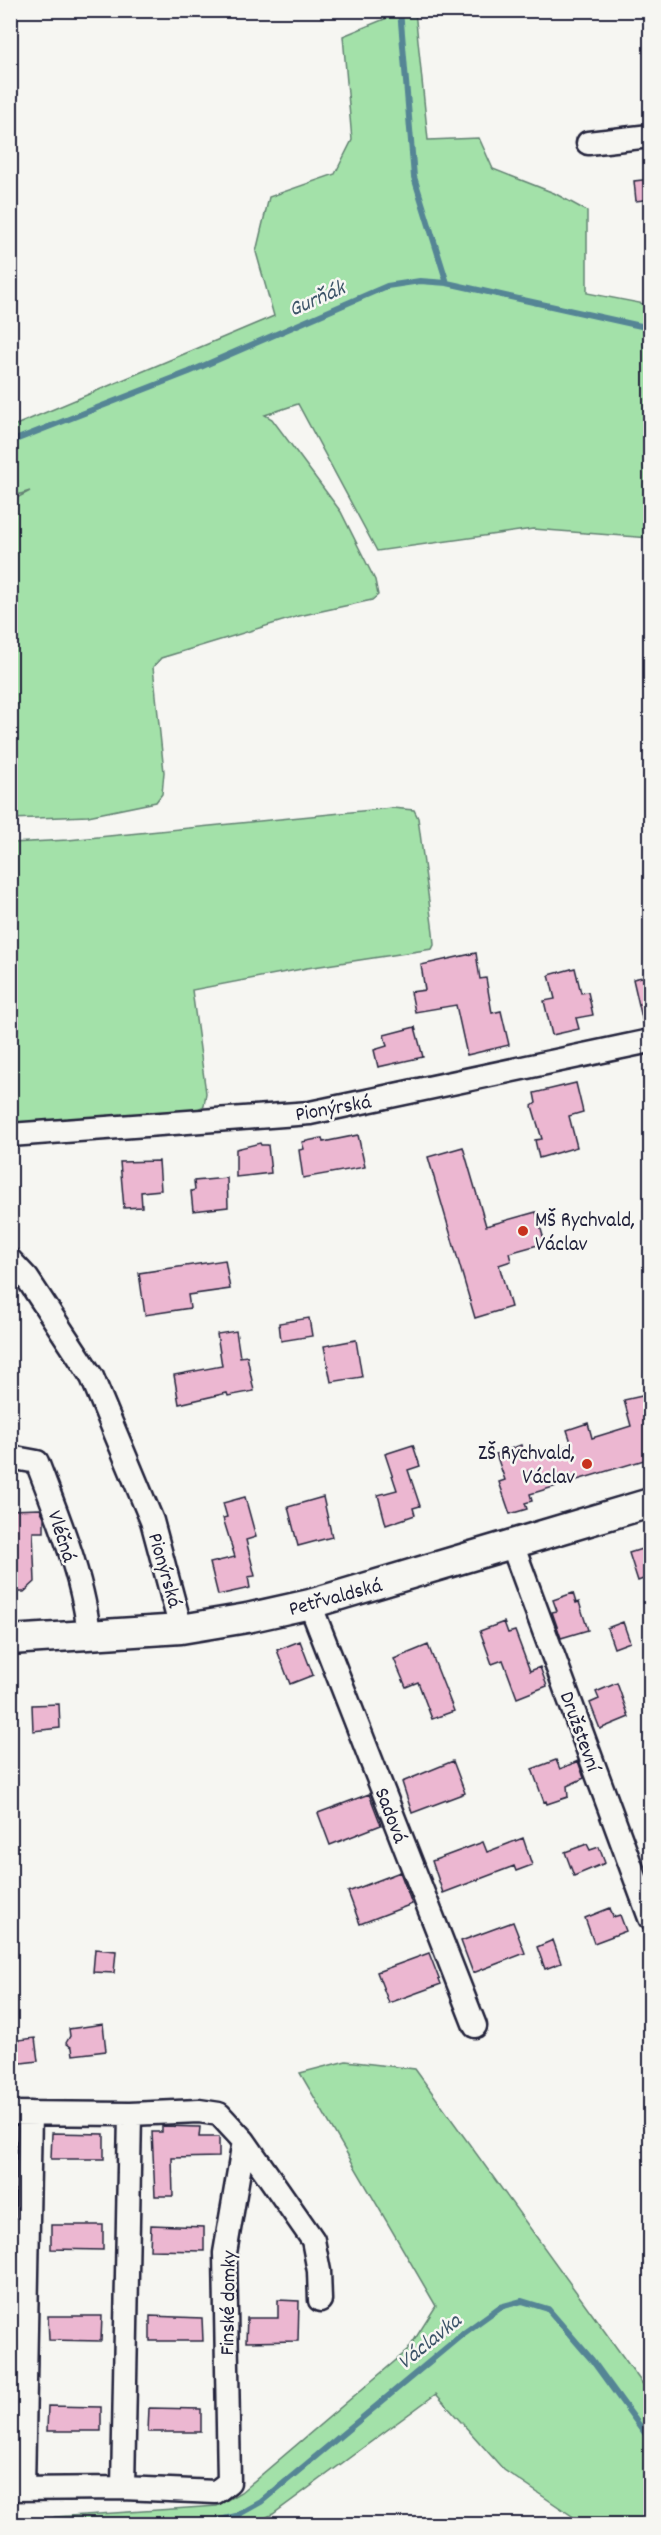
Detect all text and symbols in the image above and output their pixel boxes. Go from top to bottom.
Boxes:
water label: Gurňák [284,273,352,326]
street label: Pionýrská [293,1088,374,1131]
place label: MŠ Rychvald, Václav [535,1207,635,1261]
marker: MŠ Rychvald, Václav [516,1224,530,1238]
place label: ZŠ Rychvald, Václav [478,1440,575,1494]
marker: ZŠ Rychvald, Václav [580,1457,594,1471]
street label: Vléčná [38,1507,83,1567]
street label: Pionýrská [138,1530,188,1612]
street label: Petřvaldská [286,1572,386,1626]
street label: Družstevní [550,1688,607,1778]
street label: Sadová [365,1784,414,1849]
street label: Finské domky [214,2250,246,2356]
water label: Václavka [392,2306,470,2378]

